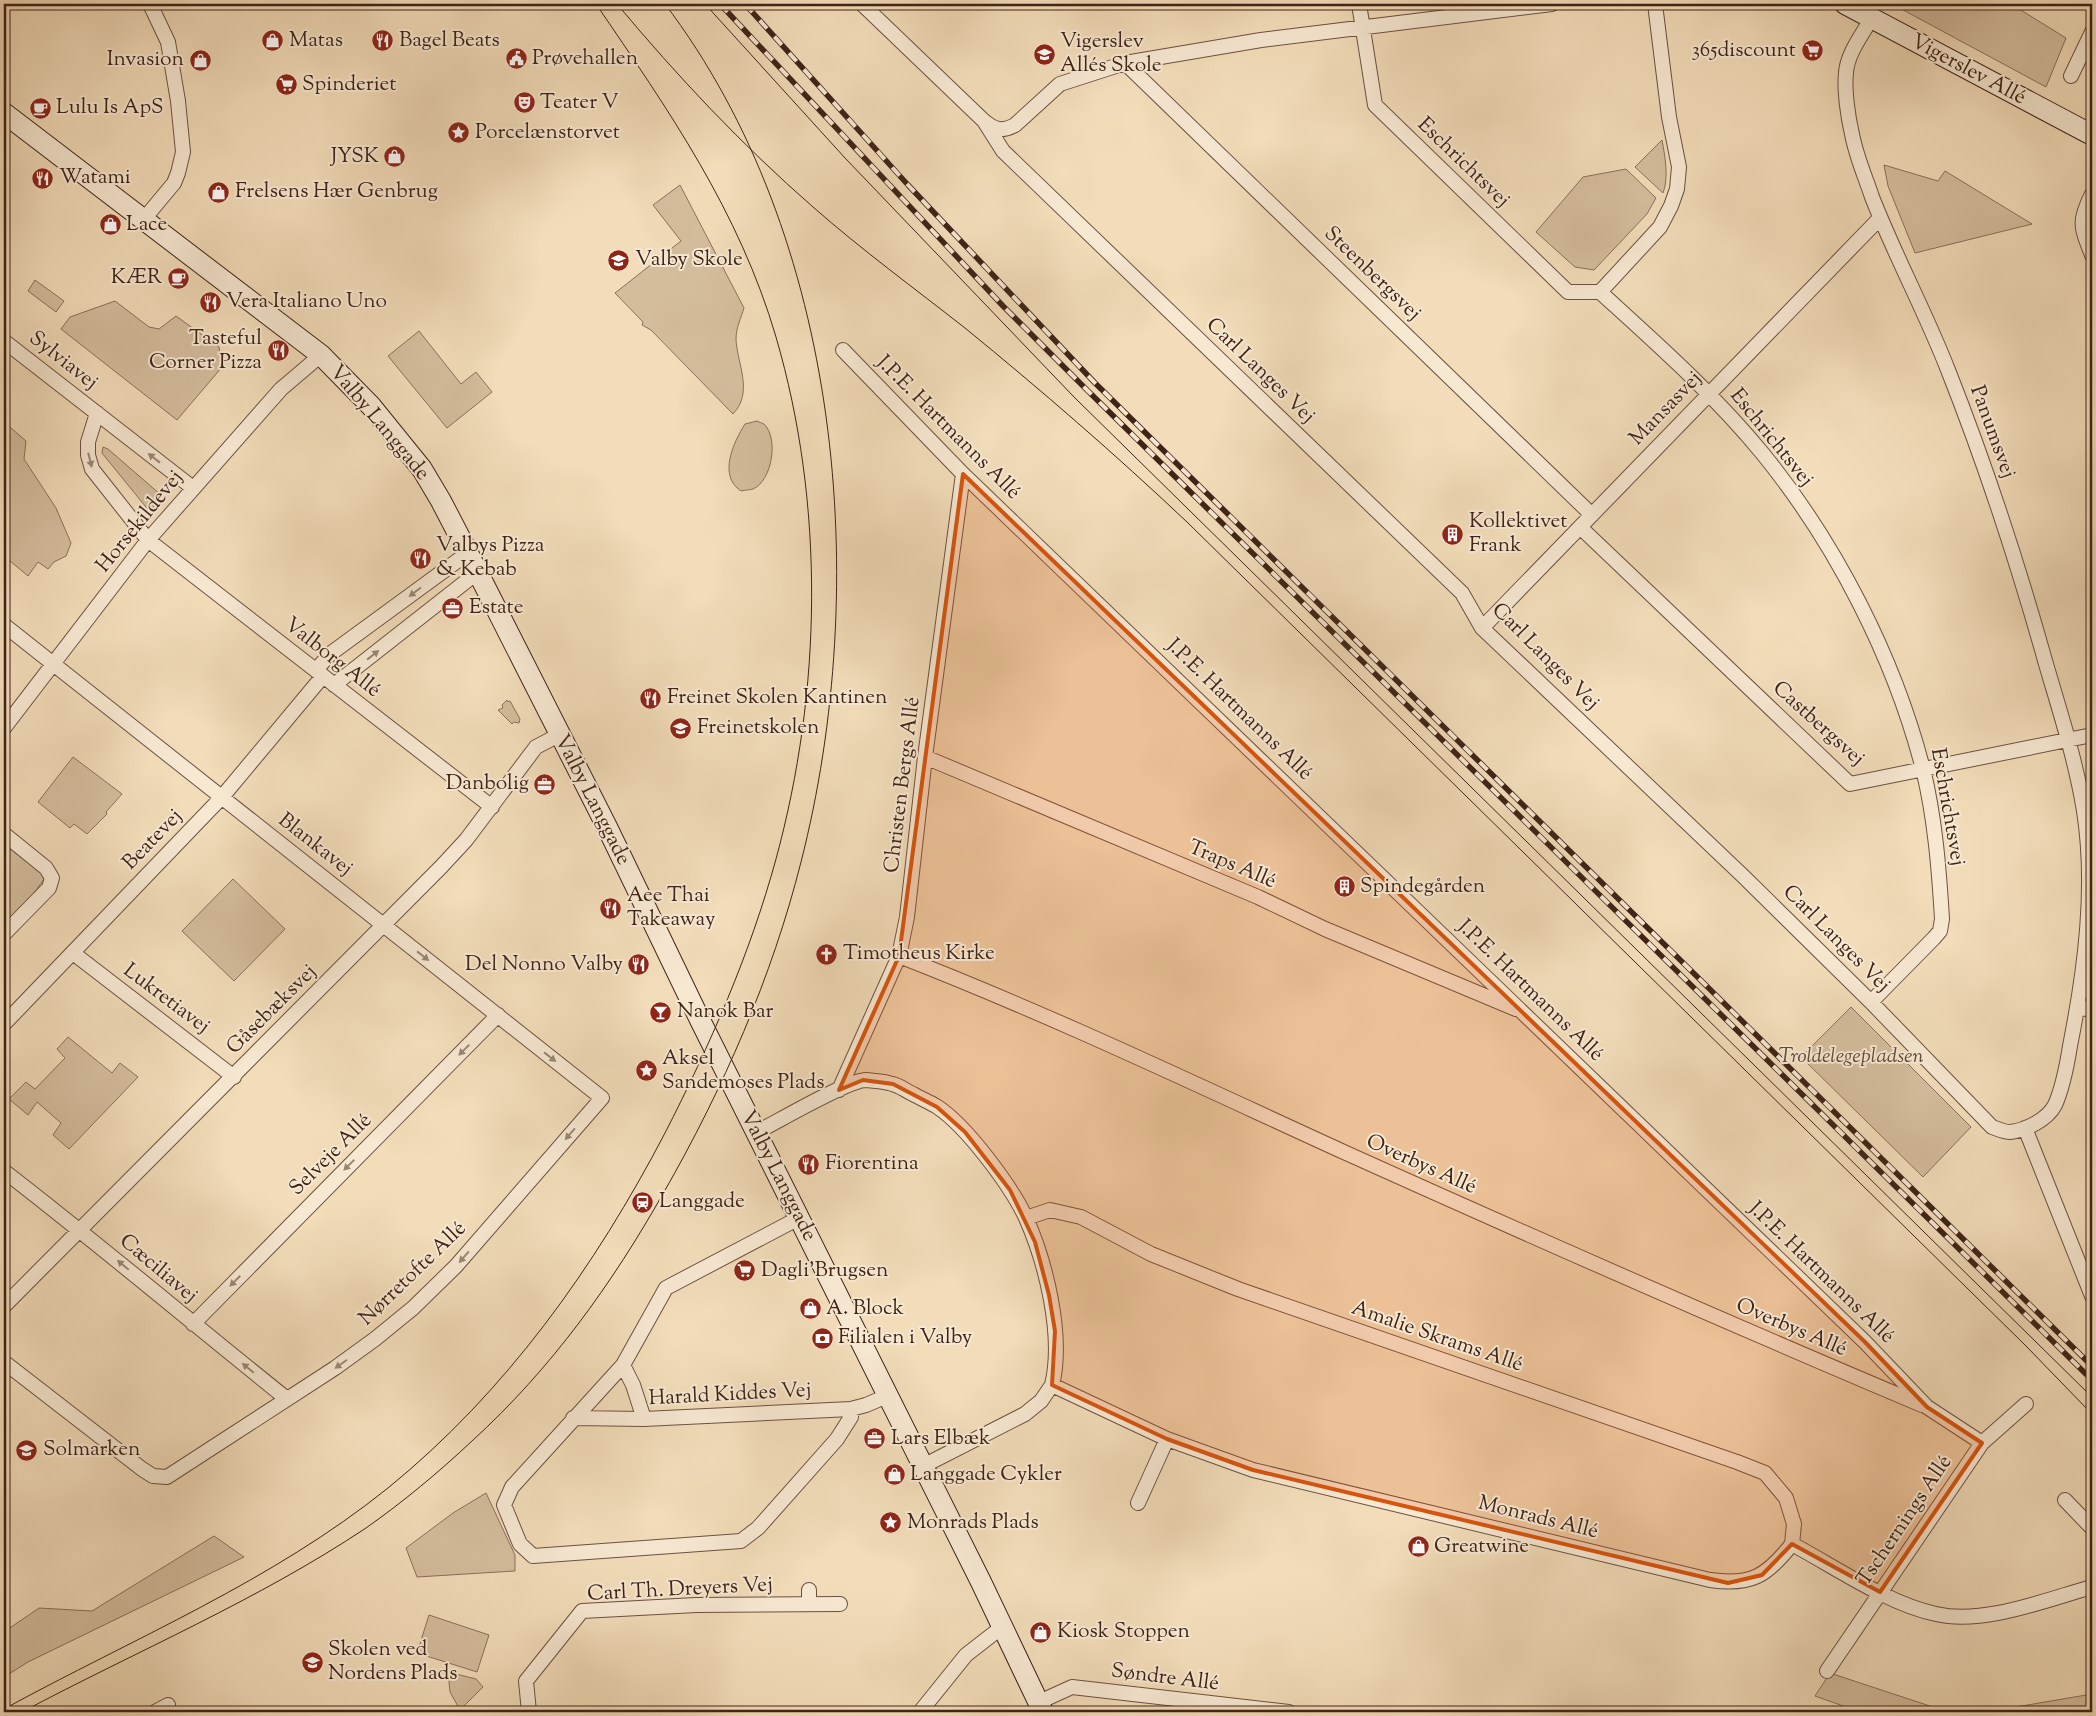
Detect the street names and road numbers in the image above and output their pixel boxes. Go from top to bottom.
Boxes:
street label: Vigerslev Allé [1905,27,2031,113]
street label: Eschrichtsvej [1410,111,1516,215]
street label: Steenbergsvej [1317,220,1427,328]
street label: Carl Langes Vej [1199,311,1321,431]
street label: Sylviavej [22,324,104,398]
street label: J.P.E. Hartmanns Allé [868,348,1027,507]
street label: Valby Langgade [322,359,436,487]
street label: Mansasvej [1623,365,1709,453]
street label: Panumsvej [1961,381,2023,483]
street label: Eschrichtsvej [1722,382,1820,494]
street label: Horsekildevej [89,464,191,580]
street label: Carl Langes Vej [1484,596,1606,718]
street label: Valborg Allé [277,611,387,705]
street label: J.P.E. Hartmanns Allé [1158,631,1319,788]
street label: Castbergsvej [1765,674,1871,774]
street label: Christen Bergs Allé [877,695,929,875]
street label: Valby Langgade [546,729,638,871]
street label: Eschrichtsvej [1922,746,1972,868]
street label: Beatevej [116,803,190,877]
street label: Blankavej [271,806,359,884]
street label: Traps Allé [1183,833,1281,897]
street label: Carl Langes Vej [1775,878,1897,1000]
street label: J.P.E. Hartmanns Allé [1449,912,1610,1069]
street label: Lukretiavej [116,956,216,1042]
street label: Gåsebæksvej [220,958,324,1062]
street label: Valby Langgade [732,1105,824,1247]
street label: Selveje Allé [283,1107,379,1203]
street label: Overbys Allé [1361,1127,1481,1203]
street label: J.P.E. Hartmanns Allé [1740,1194,1901,1351]
street label: Nørretofte Allé [353,1215,473,1333]
street label: Cæciliavej [112,1227,204,1311]
street label: Overbys Allé [1731,1291,1851,1365]
street label: Amalie Skrams Allé [1347,1294,1527,1380]
street label: Harald Kiddes Vej [648,1376,812,1414]
street label: Tschernings Allé [1850,1450,1960,1592]
street label: Monrads Allé [1475,1489,1601,1547]
street label: Carl Th. Dreyers Vej [586,1570,774,1610]
street label: Søndre Allé [1109,1657,1221,1699]

